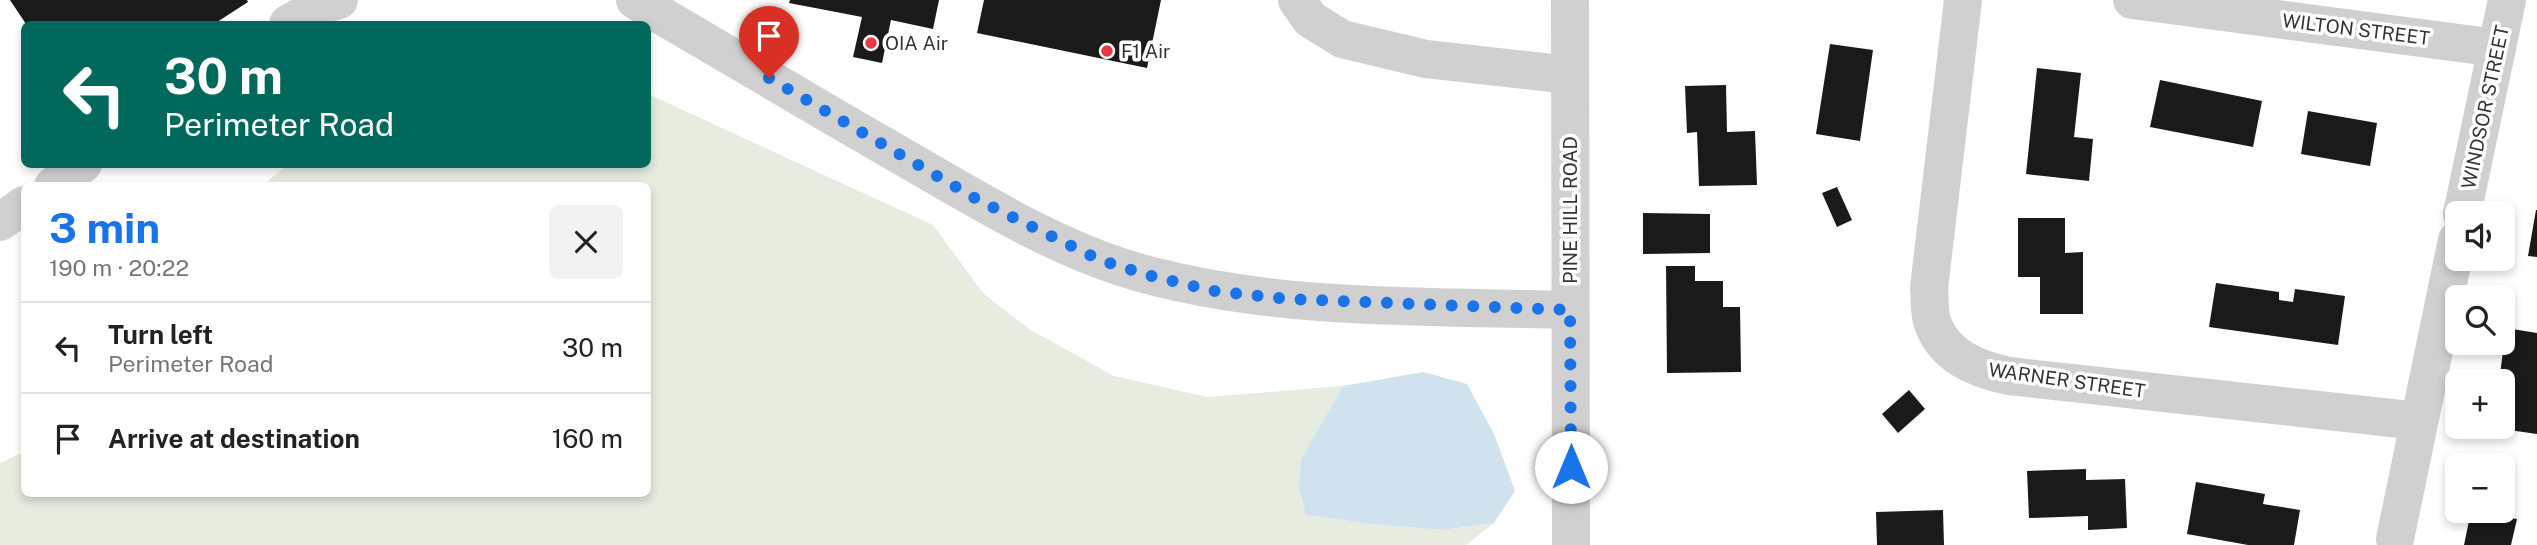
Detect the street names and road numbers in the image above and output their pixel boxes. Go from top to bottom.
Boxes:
street label: WILTON STREET [2281,9,2431,49]
street label: WINDSOR STREET [2457,23,2513,191]
street label: PINE HILL ROAD [1559,136,1581,284]
street label: WARNER STREET [1987,358,2147,402]

